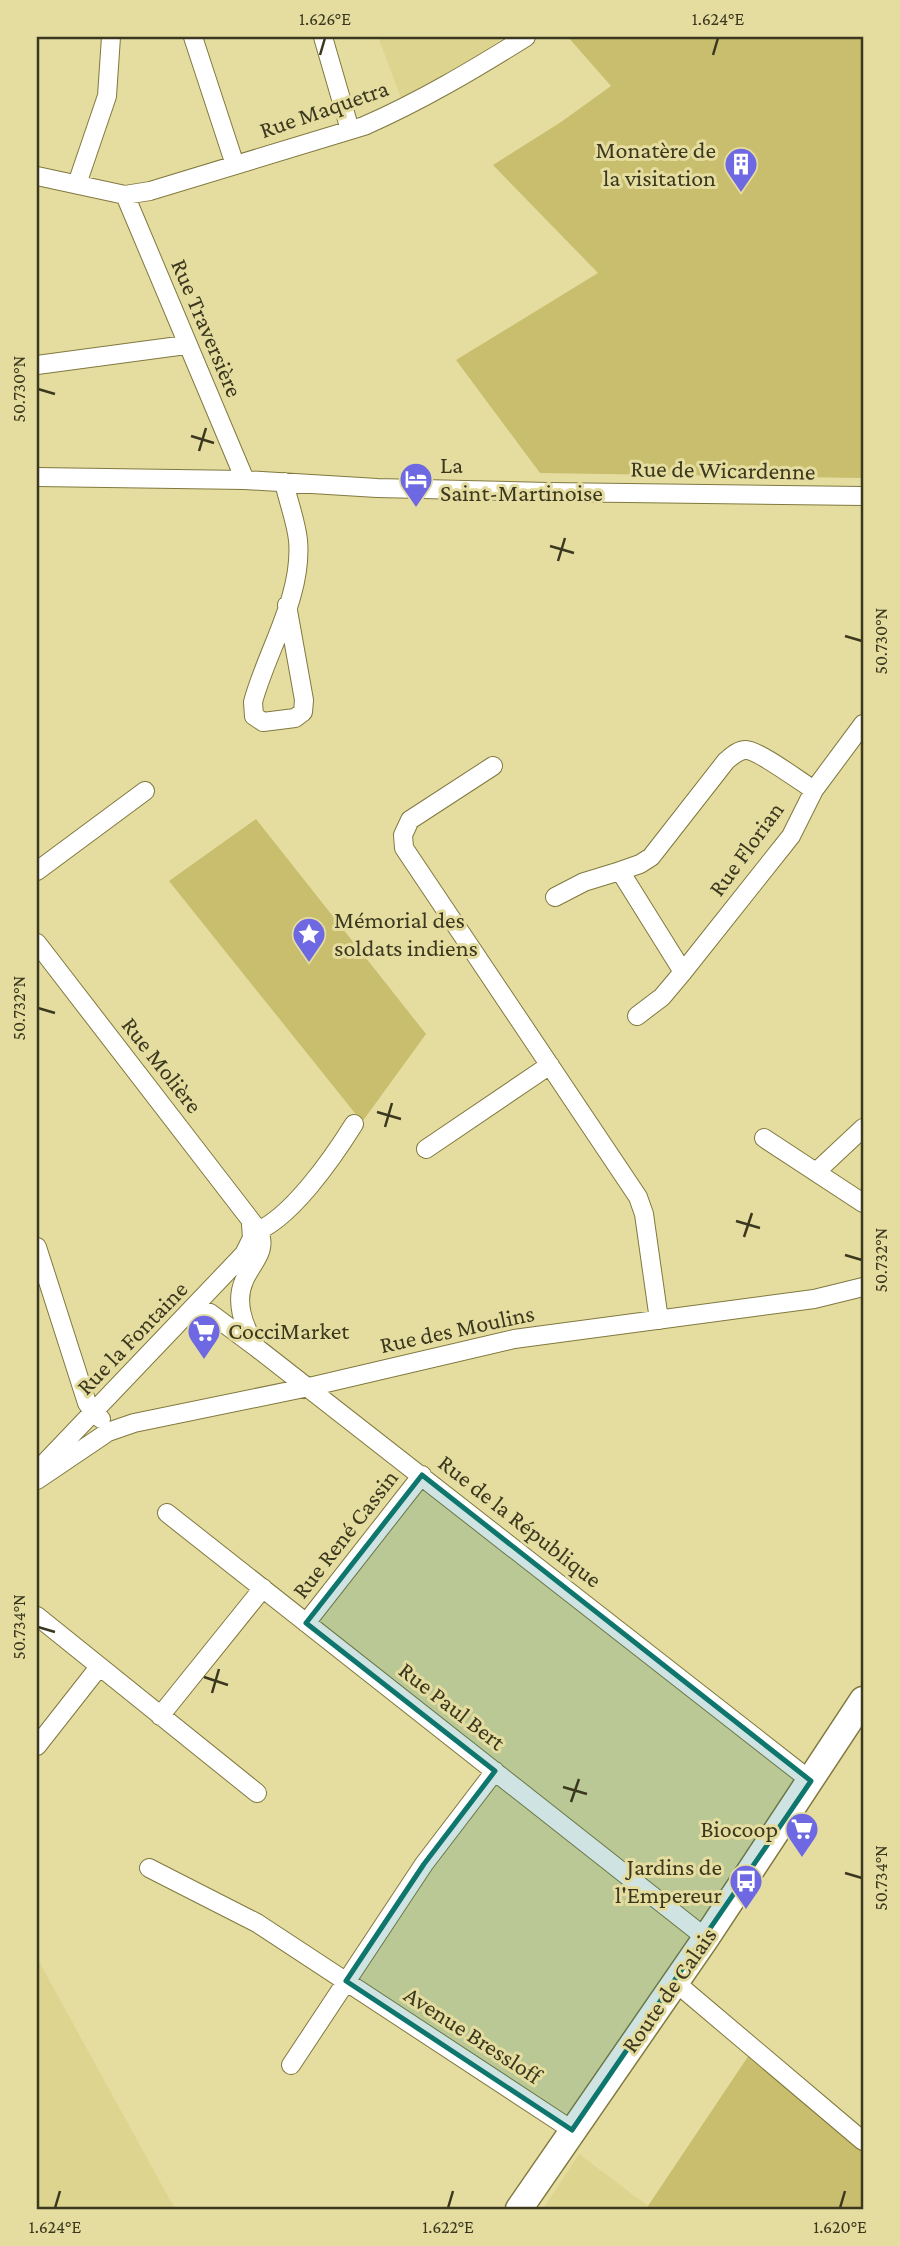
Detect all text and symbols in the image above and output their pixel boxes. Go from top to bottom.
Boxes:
text: 1.626°E [299,9,351,29]
text: 1.624°E [692,9,744,29]
street label: Rue Maquetra [256,74,392,143]
place label: Monatère de la visitation [596,136,716,191]
building icon: Monatère de la visitation [722,145,760,194]
street label: Rue Traversière [166,255,249,401]
text: 50.730°N [9,355,29,422]
place label: La Saint-Martinoise [440,451,603,506]
street label: Rue de Wicardenne [630,454,816,485]
hotel icon: La Saint-Martinoise [397,460,435,509]
text: 50.730°N [871,607,891,674]
street label: Rue Florian [702,796,789,901]
place label: Mémorial des soldats indiens [334,906,478,961]
place icon: Mémorial des soldats indiens [290,915,328,964]
text: 50.732°N [9,975,29,1040]
street label: Rue Molière [117,1011,208,1118]
text: 50.732°N [871,1227,891,1292]
street label: Rue la Fontaine [71,1275,193,1400]
street label: Rue des Moulins [377,1299,537,1358]
supermarket icon: CocciMarket [185,1312,223,1361]
place label: CocciMarket [228,1317,350,1344]
street label: Rue de la République [433,1448,607,1593]
street label: Rue René Cassin [286,1464,403,1603]
text: 50.734°N [9,1594,29,1660]
street label: Rue Paul Bert [394,1656,512,1756]
supermarket icon: Biocoop [783,1810,821,1859]
place label: Biocoop [700,1815,778,1842]
text: 50.734°N [871,1845,891,1911]
place label: Jardins de l'Empereur [615,1853,722,1908]
bus stop icon: Jardins de l'Empereur [727,1862,765,1911]
street label: Route de Calais [616,1922,722,2057]
street label: Avenue Bressloff [400,1980,549,2090]
text: 1.624°E [29,2217,81,2237]
text: 1.622°E [422,2217,474,2237]
text: 1.620°E [813,2217,867,2237]

